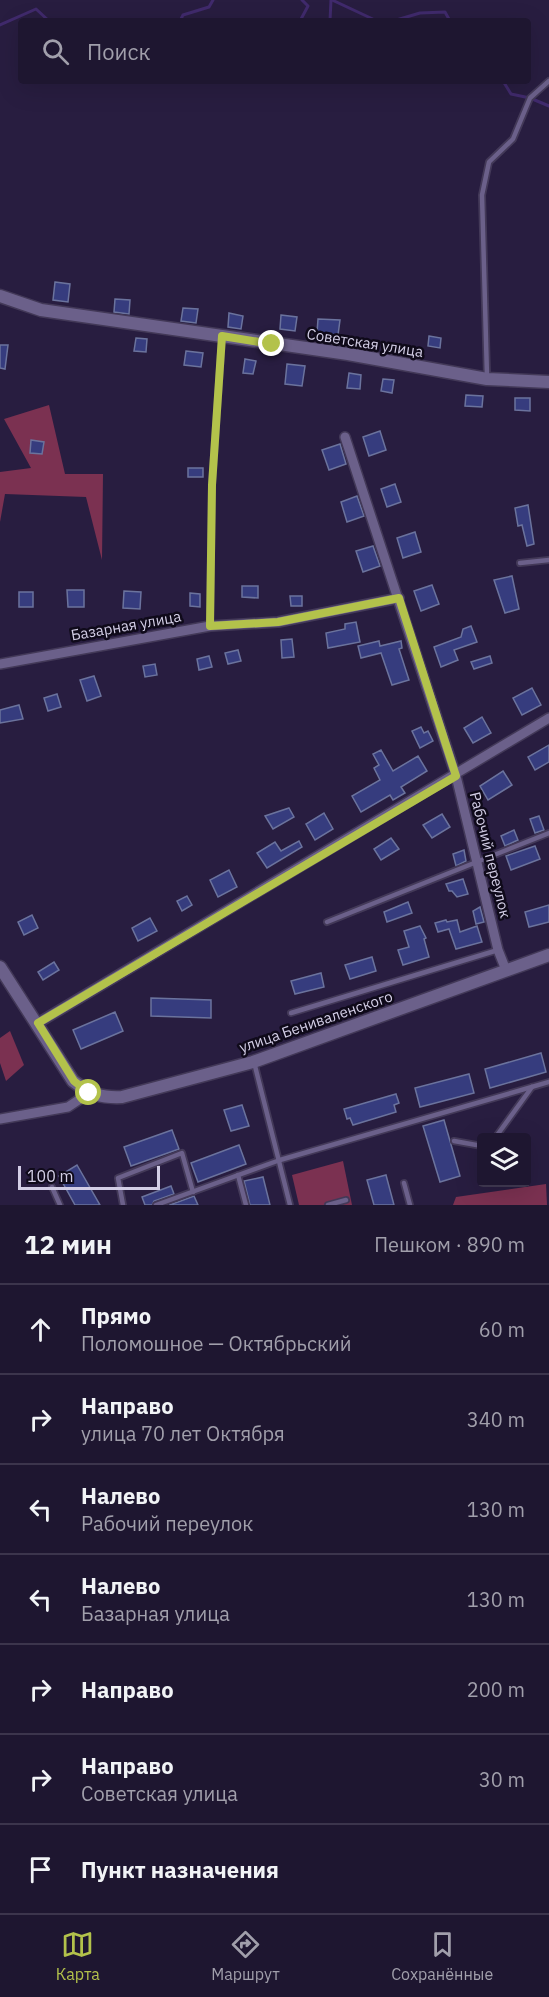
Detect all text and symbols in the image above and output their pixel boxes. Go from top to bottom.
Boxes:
search box [18,18,531,84]
icon: search [39,35,72,68]
text: Поиск [87,37,151,66]
street label: Советская улица [305,324,425,361]
route end [258,330,284,356]
street label: Базарная улица [69,606,183,645]
street label: Рабочий переулок [466,790,515,920]
street label: улица Бениваленского [237,986,395,1057]
route start [75,1079,101,1105]
map controls [477,1133,531,1187]
button: layers [477,1133,531,1187]
scale bar [18,1163,160,1190]
text: 100 m [27,1166,74,1186]
text: 12 мин [24,1227,112,1261]
text: Пешком · 890 m [374,1231,525,1258]
text: Прямо [81,1301,151,1330]
icon: ahead [24,1313,57,1346]
text: 60 m [479,1316,525,1343]
text: Поломошное — Октябрьский [81,1330,352,1357]
text: Направо [81,1391,174,1420]
icon: right [24,1403,57,1436]
text: 340 m [467,1406,525,1433]
text: улица 70 лет Октября [81,1420,285,1447]
text: Налево [81,1481,160,1510]
icon: left [24,1493,57,1526]
text: 130 m [467,1496,525,1523]
text: Рабочий переулок [81,1510,253,1537]
text: Налево [81,1571,160,1600]
icon: left [24,1583,57,1616]
text: 130 m [467,1586,525,1613]
text: Базарная улица [81,1600,230,1627]
icon: right [24,1673,57,1706]
text: Направо [81,1675,174,1704]
text: 200 m [467,1676,525,1703]
text: Направо [81,1751,174,1780]
icon: right [24,1763,57,1796]
text: 30 m [479,1766,525,1793]
text: Советская улица [81,1780,238,1807]
icon: arrive [24,1853,57,1886]
text: Пункт назначения [81,1855,279,1884]
tab: Карта [56,1928,100,1984]
tab: Маршрут [211,1928,280,1984]
tab: Сохранённые [391,1928,493,1984]

